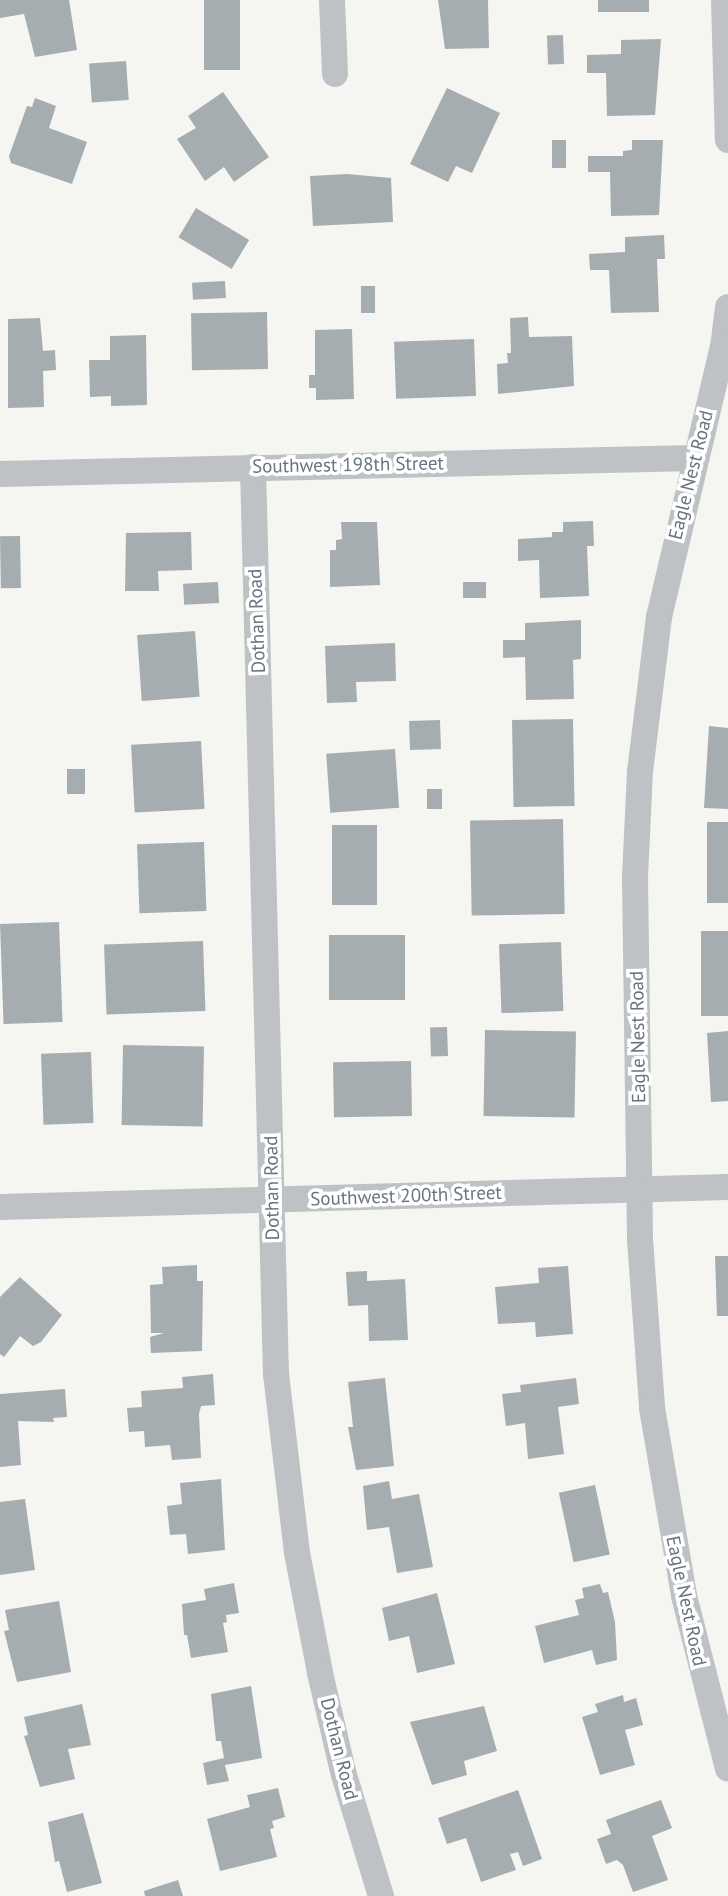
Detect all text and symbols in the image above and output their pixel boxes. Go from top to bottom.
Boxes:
street label: Eagle Nest Road [664,408,718,542]
street label: Southwest 198th Street [252,452,444,478]
street label: Dothan Road [244,568,270,674]
street label: Eagle Nest Road [625,971,651,1103]
street label: Dothan Road [260,1136,284,1240]
street label: Southwest 200th Street [310,1181,502,1211]
street label: Eagle Nest Road [661,1534,711,1668]
street label: Dothan Road [315,1696,363,1802]

